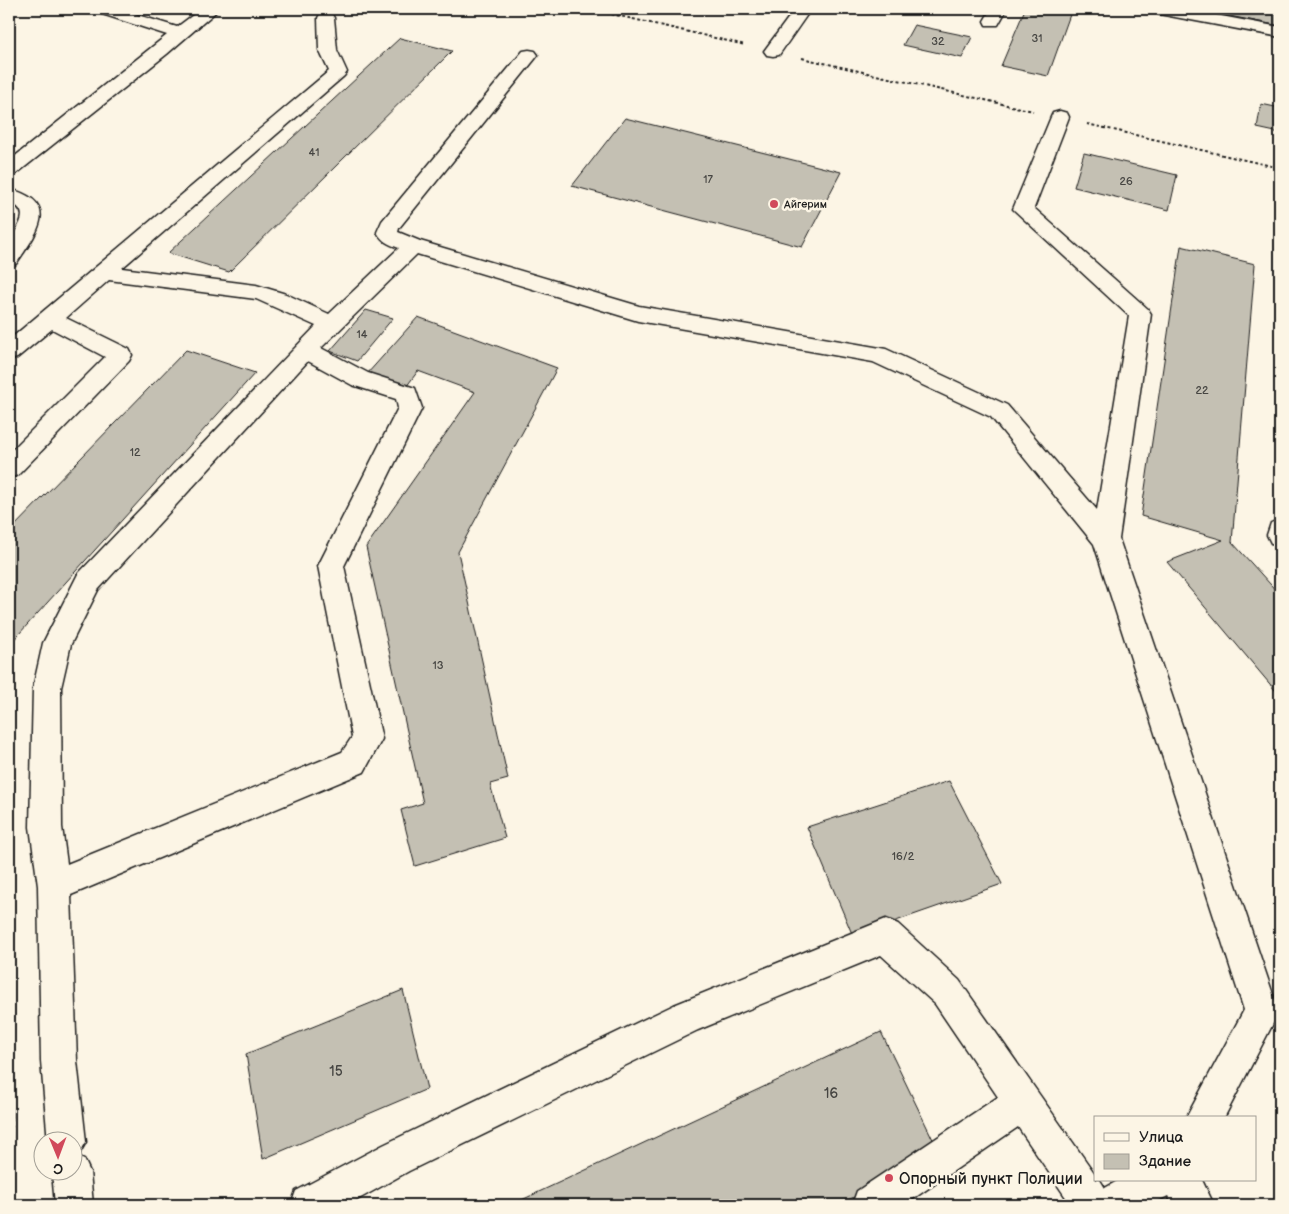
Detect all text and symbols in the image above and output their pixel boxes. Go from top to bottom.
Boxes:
house number: 31 [1031,32,1043,45]
house number: 32 [931,35,945,48]
house number: 41 [309,146,319,159]
house number: 17 [703,173,713,186]
house number: 26 [1119,175,1133,188]
marker: Айгерим [768,198,780,210]
place label: Айгерим [783,198,827,211]
house number: 14 [357,328,368,341]
house number: 22 [1196,384,1209,397]
house number: 12 [130,446,141,459]
house number: 13 [432,659,444,672]
house number: 16/2 [892,850,915,863]
house number: 15 [329,1063,343,1080]
house number: 16 [824,1085,838,1102]
legend [1094,1116,1256,1182]
text: Улица [1139,1128,1184,1147]
north arrow [32,1132,82,1182]
text: Здание [1139,1152,1191,1171]
text: С [53,1160,63,1177]
place label: Опорный пункт Полиции [899,1170,1083,1189]
marker: Опорный пункт Полиции [883,1172,895,1184]

